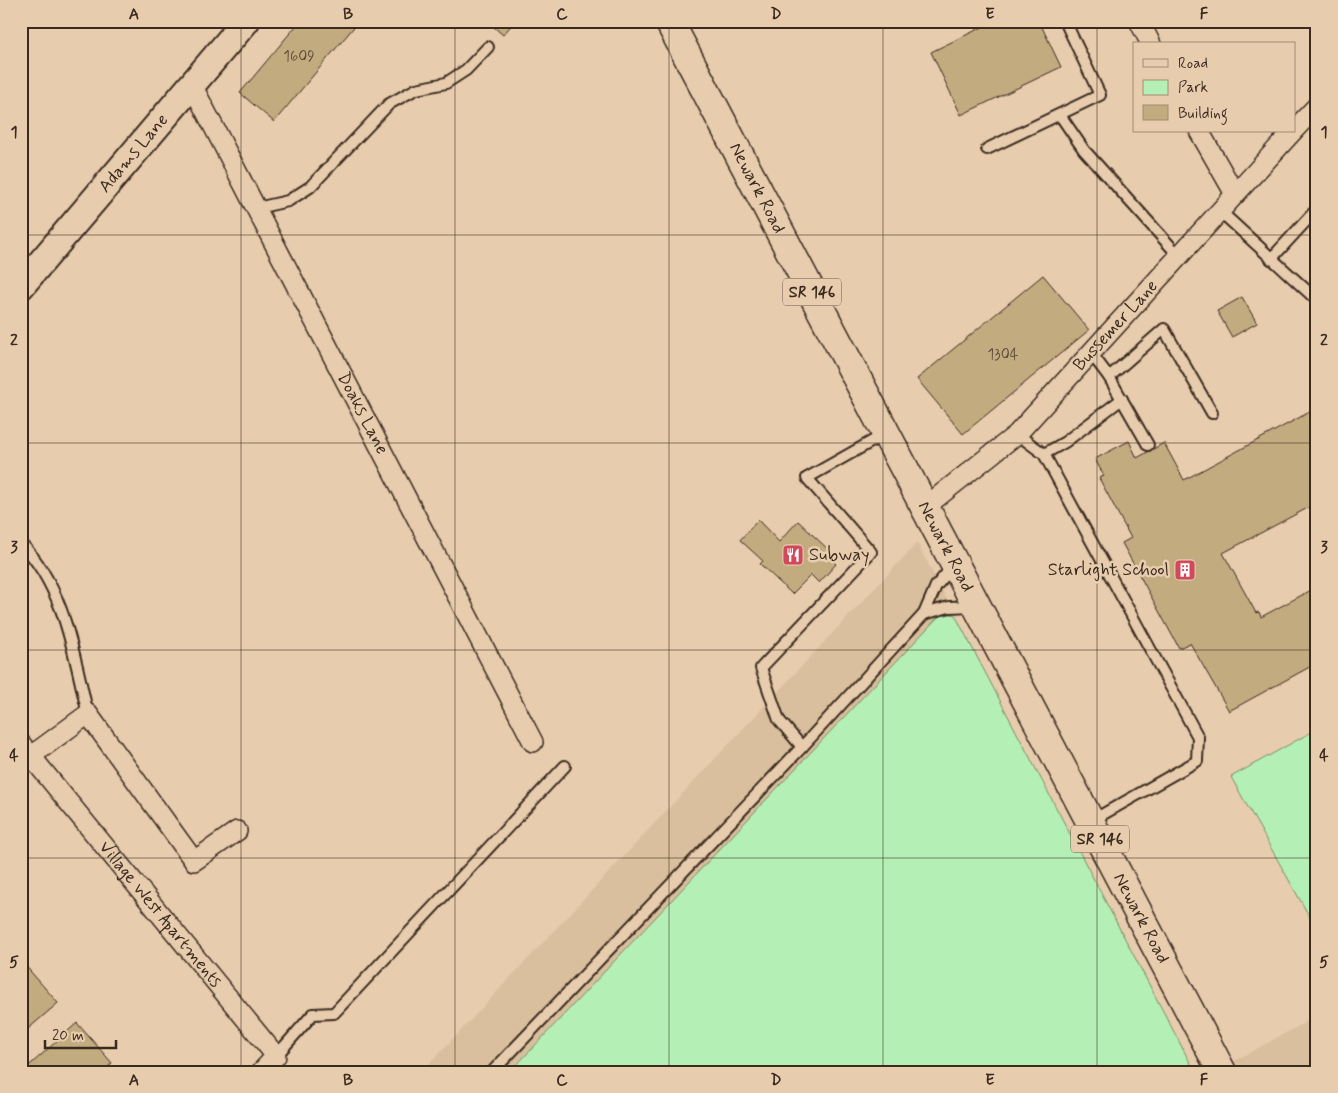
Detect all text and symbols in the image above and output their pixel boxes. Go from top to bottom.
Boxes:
text: A [129,4,139,25]
text: B [343,4,353,25]
text: C [556,4,568,25]
text: D [770,4,782,25]
text: E [985,4,995,25]
text: F [1200,4,1209,25]
legend [1133,42,1296,132]
house number: 1609 [283,47,315,67]
text: Road [1178,54,1208,74]
text: Park [1178,78,1208,98]
text: Building [1178,104,1228,125]
street label: Adams Lane [93,109,174,198]
text: 1 [10,122,18,143]
text: 1 [1320,122,1328,143]
street label: Newark Road [723,139,791,238]
street label: Bussemer Lane [1068,275,1163,376]
road number: SR 146 [783,278,841,306]
text: 2 [10,330,18,351]
text: 2 [1320,330,1328,351]
house number: 1304 [988,345,1019,365]
street label: Doaks Lane [331,368,394,459]
street label: Newark Road [912,497,979,596]
text: 3 [10,537,18,558]
text: 3 [1320,537,1328,558]
restaurant icon: Subway [781,543,805,567]
place label: Subway [809,543,870,567]
place label: Starlight School [1048,558,1169,582]
building icon: Starlight School [1173,558,1197,582]
text: 4 [9,745,19,766]
text: 4 [1319,745,1329,766]
road number: SR 146 [1071,826,1129,852]
street label: Village West Apartments [93,836,227,993]
street label: Newark Road [1107,869,1175,968]
text: 5 [9,952,19,973]
text: 5 [1319,952,1329,973]
scale bar [45,1018,116,1050]
text: 20 m [52,1026,84,1046]
text: A [129,1070,139,1091]
text: B [343,1070,353,1091]
text: C [556,1070,568,1091]
text: D [770,1070,782,1091]
text: E [985,1070,995,1091]
text: F [1200,1070,1209,1091]

